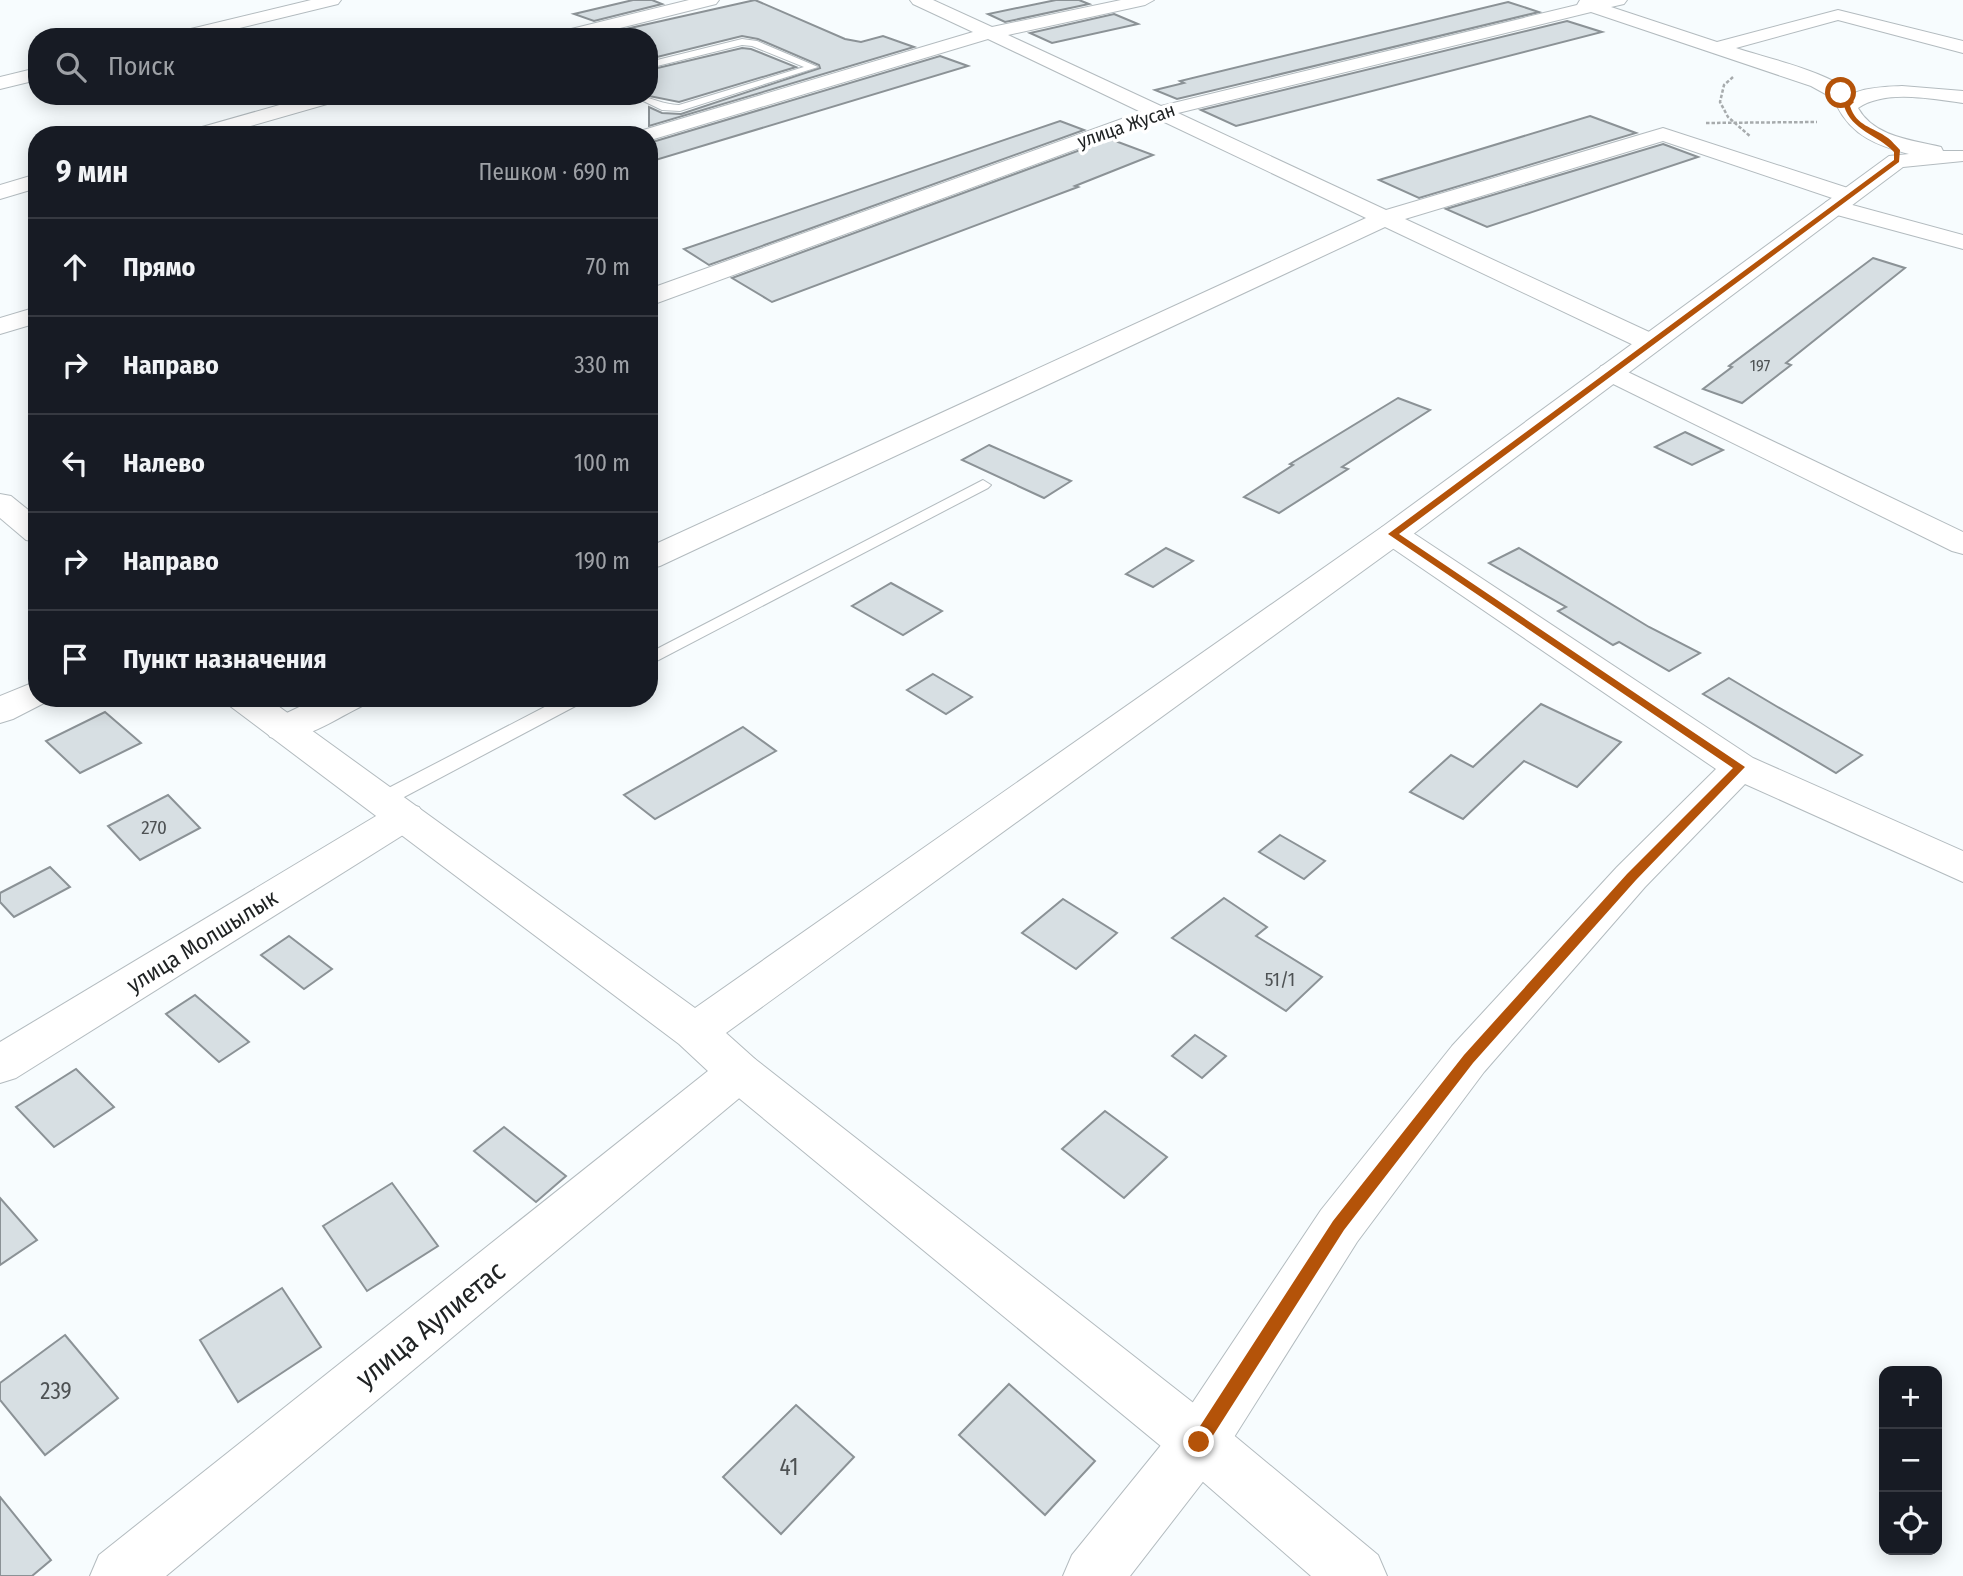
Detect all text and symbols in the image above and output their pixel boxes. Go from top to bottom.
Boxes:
search box [28,28,658,105]
icon: search [52,48,90,86]
text: Поиск [108,51,175,82]
route start [1825,77,1856,108]
street label: улица Жусан [1074,98,1178,153]
text: 9 мин [56,154,128,190]
text: Пешком · 690 m [479,158,630,186]
icon: ahead [56,248,94,286]
text: Прямо [123,252,195,283]
text: 70 m [586,253,630,281]
icon: right [56,346,94,384]
text: Направо [123,350,219,381]
text: 330 m [574,351,630,379]
house number: 197 [1750,356,1771,375]
icon: left [56,444,94,482]
text: Налево [123,448,205,479]
text: 100 m [574,449,630,477]
icon: right [56,542,94,580]
text: Направо [123,546,219,577]
text: 190 m [575,547,630,575]
icon: arrive [56,640,94,678]
text: Пункт назначения [123,644,327,675]
house number: 270 [141,816,167,839]
street label: улица Молшылык [121,883,283,999]
house number: 51/1 [1265,968,1295,991]
street label: улица Аулиетас [349,1254,512,1395]
map controls [1879,1366,1942,1555]
button: + [1879,1366,1942,1429]
house number: 239 [40,1377,72,1405]
route end [1183,1426,1214,1457]
button: − [1879,1429,1942,1492]
house number: 41 [780,1453,798,1481]
button: locate [1879,1492,1942,1555]

